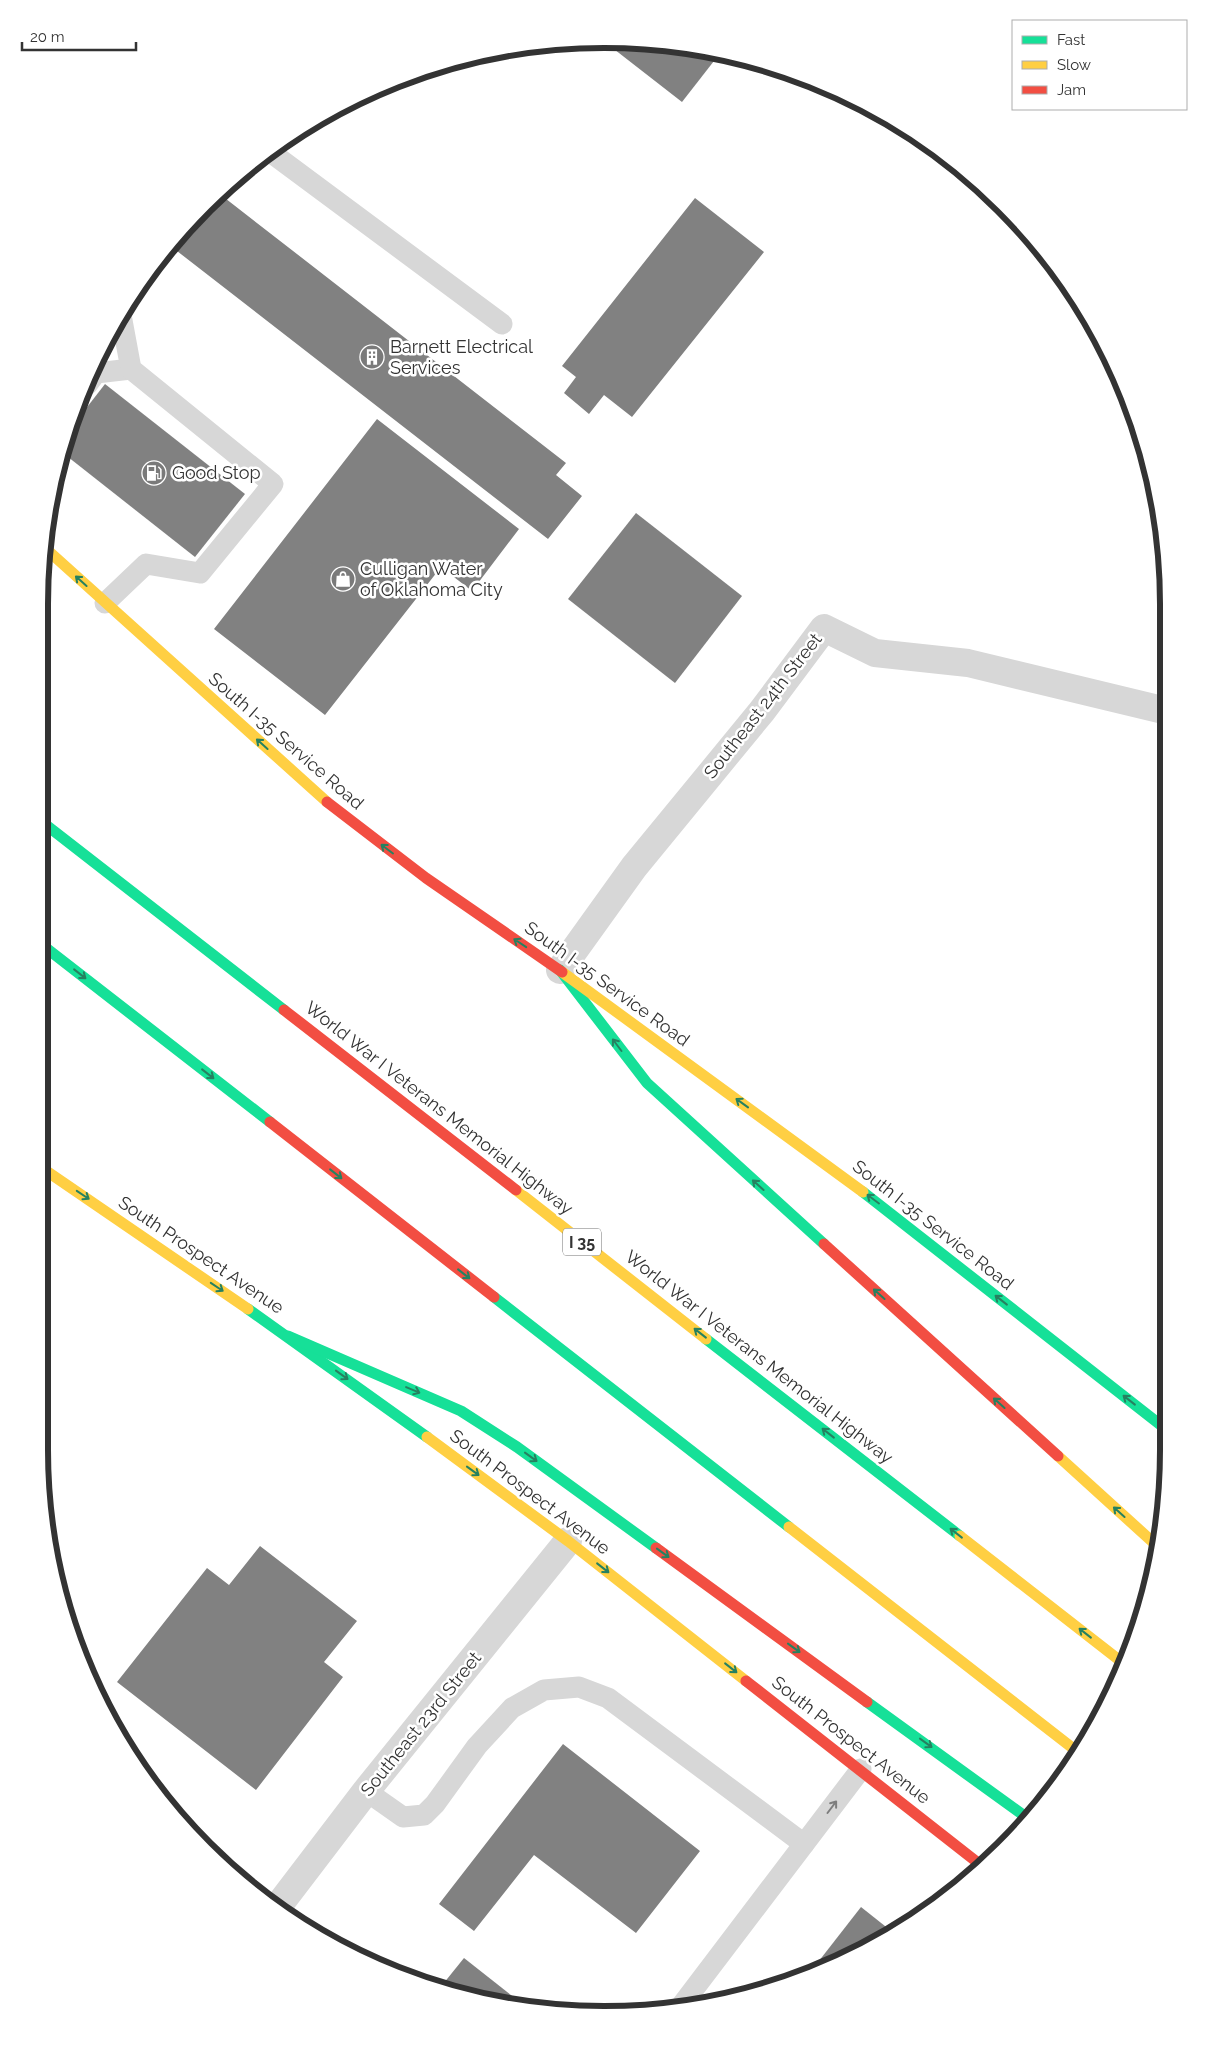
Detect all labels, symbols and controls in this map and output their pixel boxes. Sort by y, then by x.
scale bar [22,20,136,52]
legend [1012,20,1187,110]
text: 20 m [30,28,65,46]
text: Fast [1057,31,1085,49]
text: Slow [1057,56,1091,74]
text: Jam [1057,81,1086,99]
place label: Barnett Electrical Services [390,336,533,378]
building icon: Barnett Electrical Services [359,344,385,370]
fuel station icon: Good Stop [141,460,167,486]
place label: Good Stop [172,462,261,483]
place label: Culligan Water of Oklahoma City [360,558,503,600]
shop icon: Culligan Water of Oklahoma City [330,566,356,592]
one-way arrow [75,575,88,587]
street label: Southeast 24th Street [699,629,826,783]
street label: South I-35 Service Road [205,668,368,814]
one-way arrow [256,739,269,750]
one-way arrow [380,844,394,854]
street label: South I-35 Service Road [521,917,694,1050]
one-way arrow [513,938,527,948]
one-way arrow [73,969,87,979]
street label: World War I Veterans Memorial Highway [301,997,578,1219]
one-way arrow [612,1038,623,1051]
one-way arrow [201,1069,215,1079]
one-way arrow [735,1098,749,1108]
street label: South I-35 Service Road [849,1155,1018,1294]
one-way arrow [329,1169,343,1179]
one-way arrow [752,1179,765,1191]
one-way arrow [75,1190,89,1200]
street label: South Prospect Avenue [115,1191,288,1318]
one-way arrow [867,1194,880,1205]
road number: I 35 [563,1228,601,1256]
street label: World War I Veterans Memorial Highway [621,1246,898,1468]
one-way arrow [457,1268,470,1279]
one-way arrow [209,1282,223,1292]
one-way arrow [872,1288,885,1300]
one-way arrow [995,1294,1008,1305]
one-way arrow [694,1328,707,1339]
one-way arrow [335,1370,348,1381]
one-way arrow [405,1386,420,1396]
one-way arrow [1122,1395,1136,1405]
one-way arrow [993,1397,1006,1409]
street label: South Prospect Avenue [446,1425,615,1559]
one-way arrow [822,1428,835,1439]
one-way arrow [524,1452,538,1462]
one-way arrow [466,1466,480,1476]
one-way arrow [1113,1506,1126,1518]
one-way arrow [950,1528,963,1539]
one-way arrow [655,1547,669,1558]
one-way arrow [596,1563,609,1574]
one-way arrow [1079,1627,1092,1638]
one-way arrow [787,1643,801,1653]
street label: Southeast 23rd Street [356,1647,485,1800]
one-way arrow [724,1663,737,1674]
street label: South Prospect Avenue [768,1671,935,1808]
one-way arrow [918,1738,932,1749]
one-way arrow [827,1801,838,1814]

